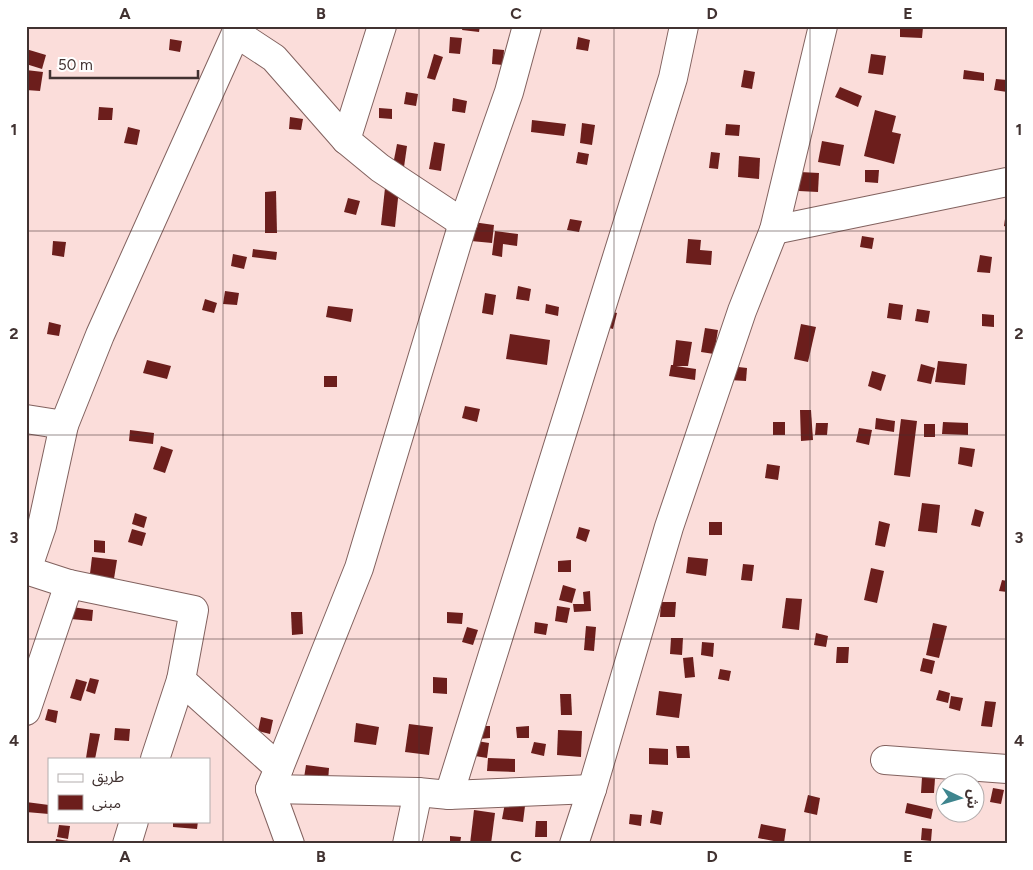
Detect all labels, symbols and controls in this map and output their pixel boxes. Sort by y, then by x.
text: A [119,4,131,23]
text: B [316,4,326,23]
text: C [510,4,522,23]
text: D [706,4,718,23]
text: E [903,4,913,23]
scale bar [50,48,198,80]
text: 50 m [58,56,93,74]
text: 1 [11,120,17,139]
text: 1 [1016,120,1022,139]
text: 2 [9,324,19,343]
text: 2 [1014,324,1024,343]
text: 3 [10,528,19,547]
text: 3 [1015,528,1024,547]
text: 4 [9,731,19,750]
text: 4 [1014,731,1024,750]
legend [48,758,210,822]
text: طريق [92,768,124,787]
north arrow [936,772,986,822]
text: ش [963,789,982,809]
text: مبنى [92,794,121,812]
text: A [119,847,131,866]
text: B [316,847,326,866]
text: C [510,847,522,866]
text: D [706,847,718,866]
text: E [903,847,913,866]

